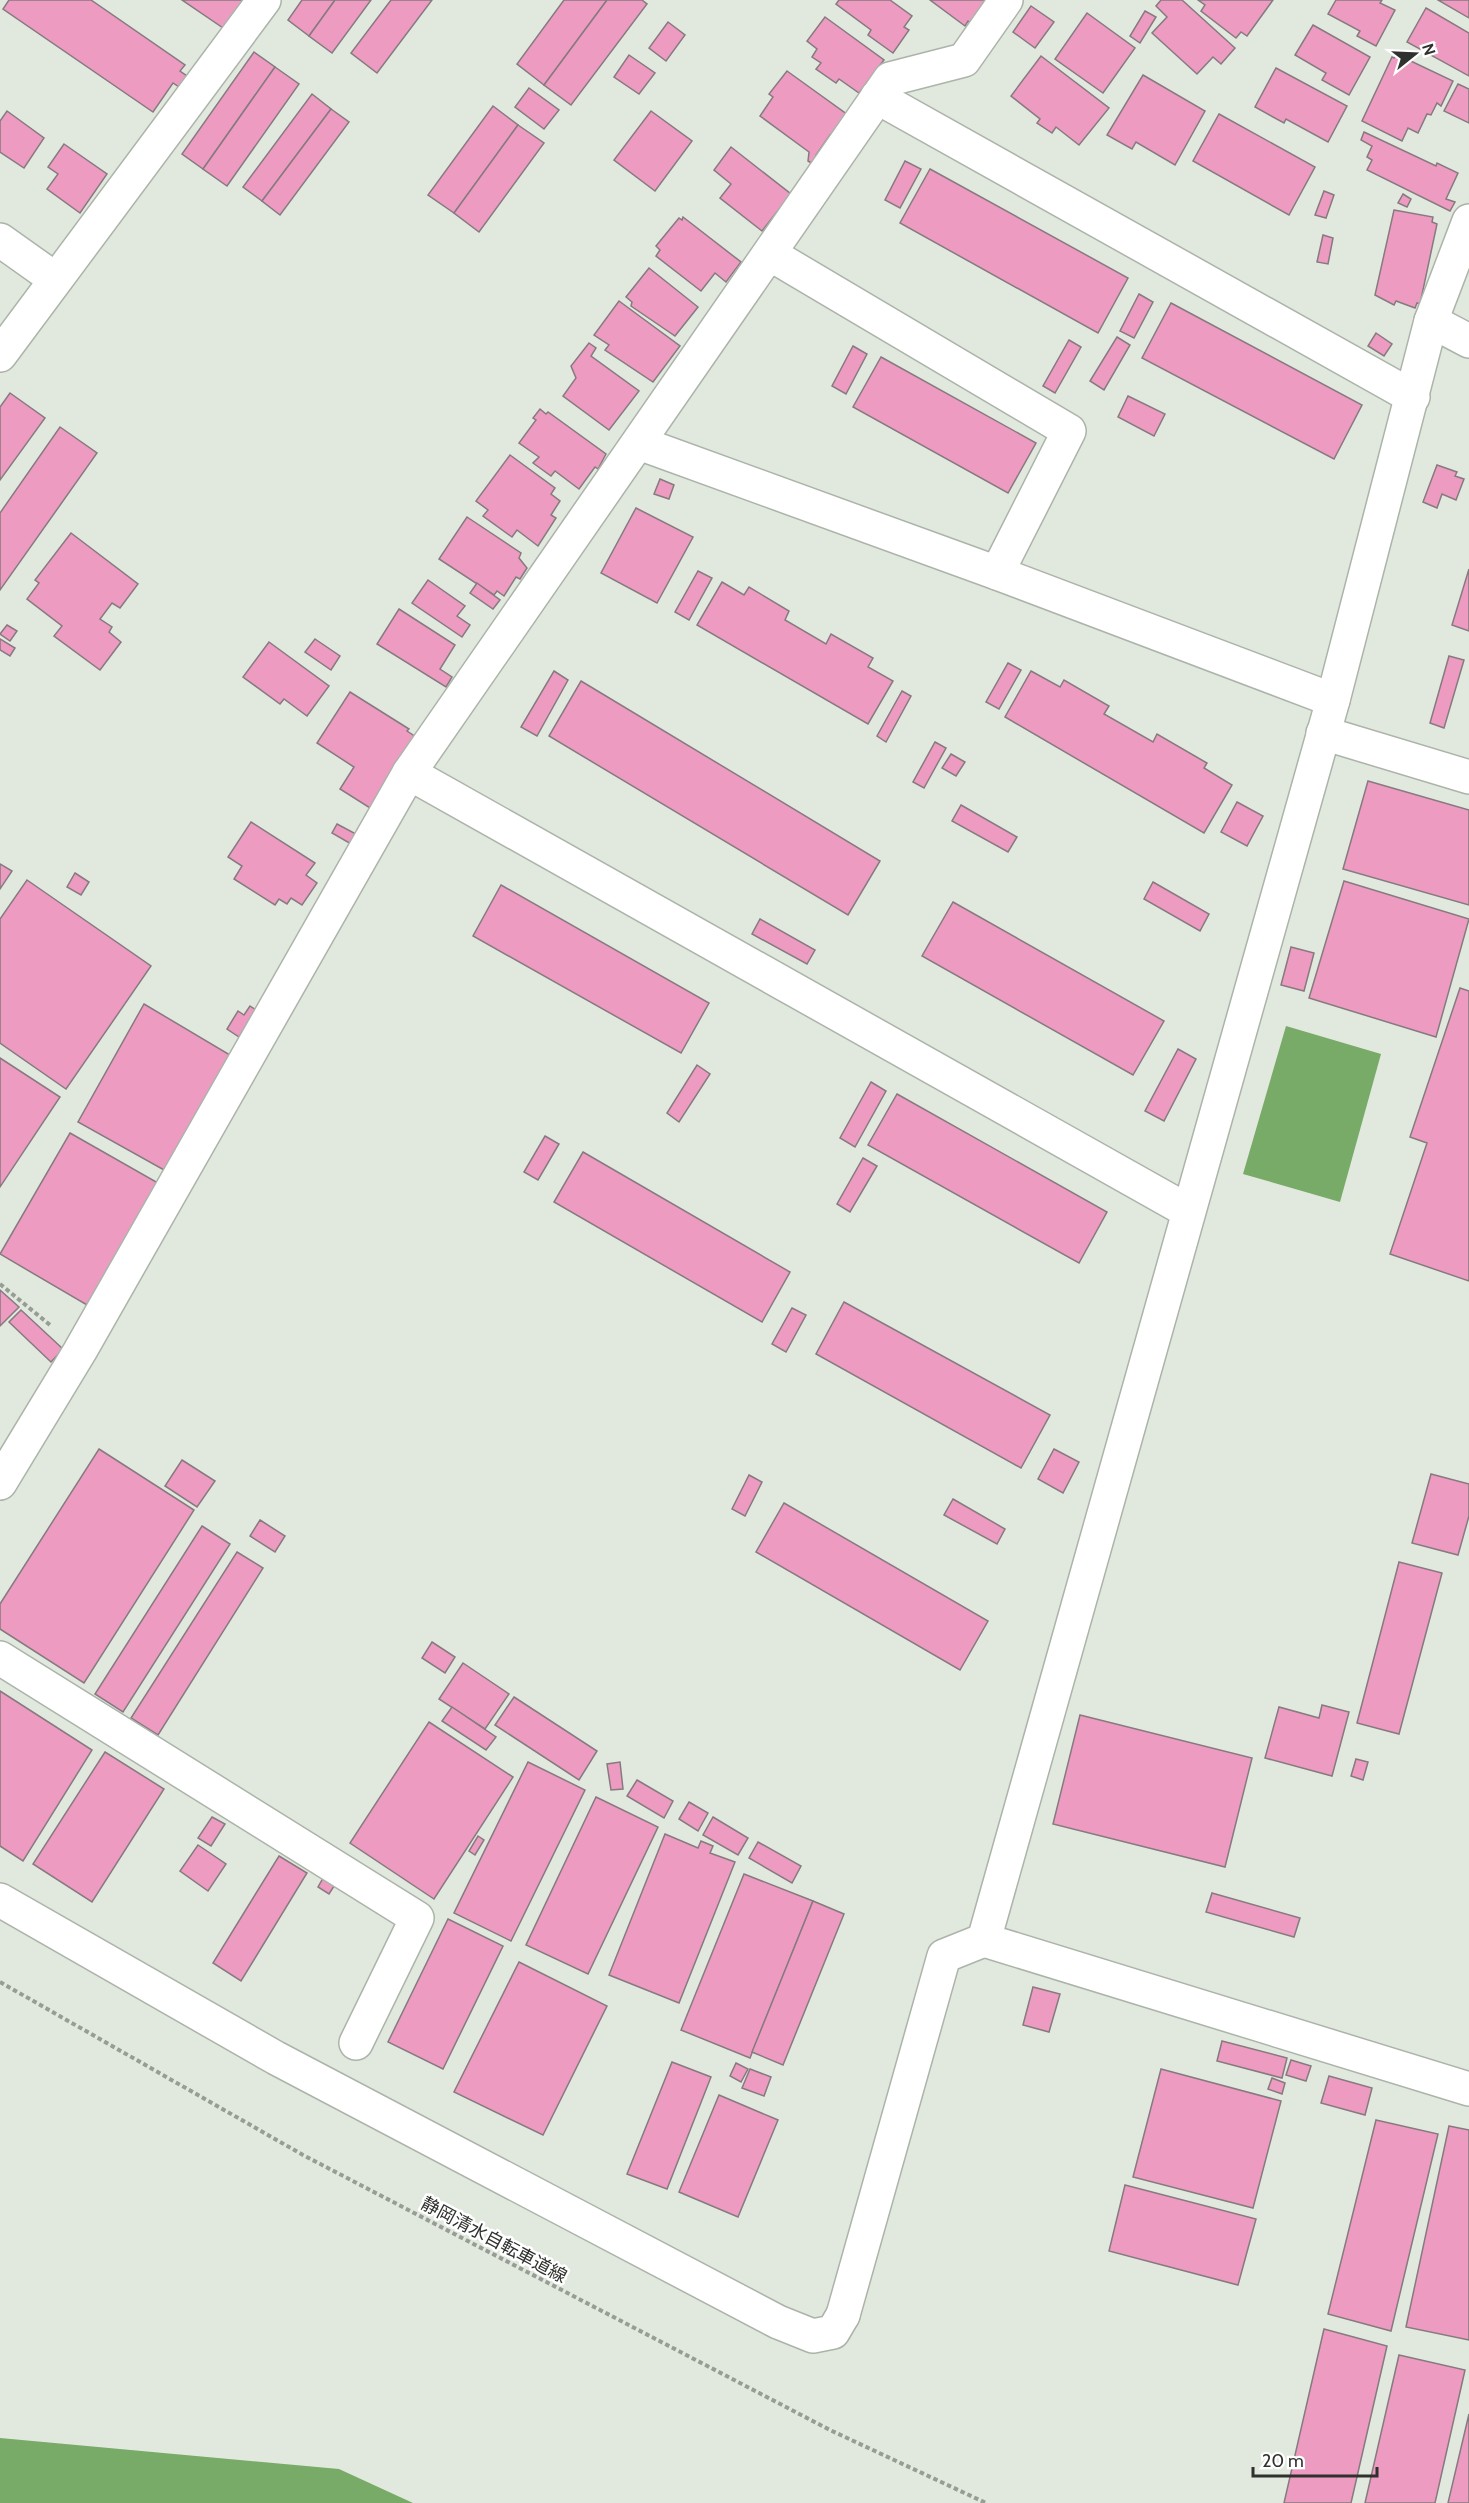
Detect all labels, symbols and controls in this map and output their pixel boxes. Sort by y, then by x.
north arrow [1385,24,1445,84]
text: N [1418,41,1440,58]
street label: 静岡清水自転車道線 [417,2192,571,2288]
scale bar [1253,2440,1378,2478]
text: 20 m [1262,2450,1304,2472]

